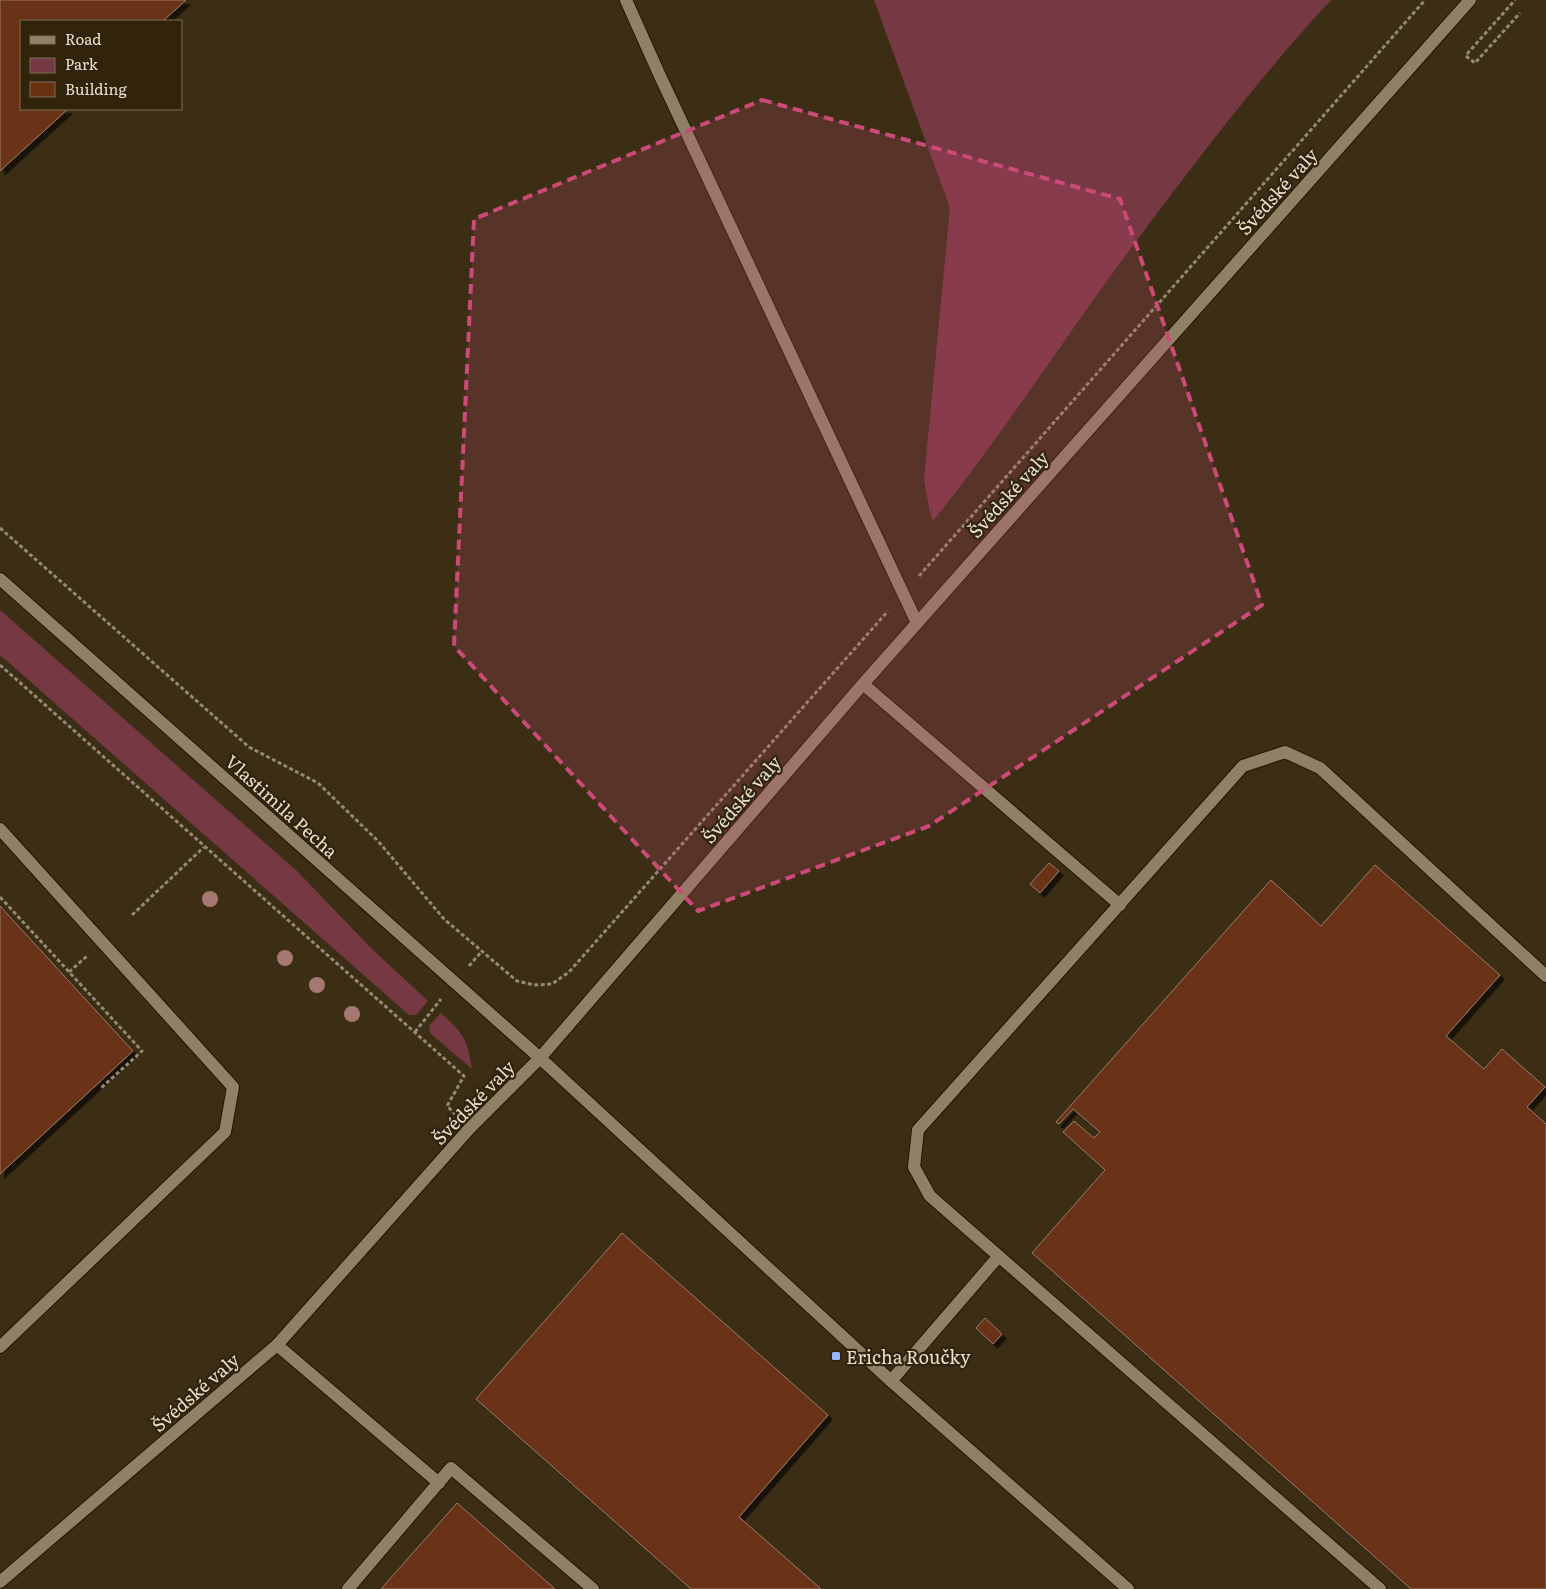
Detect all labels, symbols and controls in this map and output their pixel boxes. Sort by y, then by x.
legend [20,20,182,110]
text: Road [65,27,101,50]
text: Park [65,52,99,75]
text: Building [65,77,127,100]
street label: Švédské valy [1231,141,1324,240]
street label: Švédské valy [962,444,1055,543]
street label: Vlastimila Pecha [220,748,345,864]
street label: Švédské valy [695,749,787,849]
street label: Švédské valy [426,1053,521,1150]
place label: Ericha Roučky [846,1343,971,1370]
street label: Švédské valy [145,1346,245,1438]
marker: Ericha Roučky [830,1350,842,1362]

